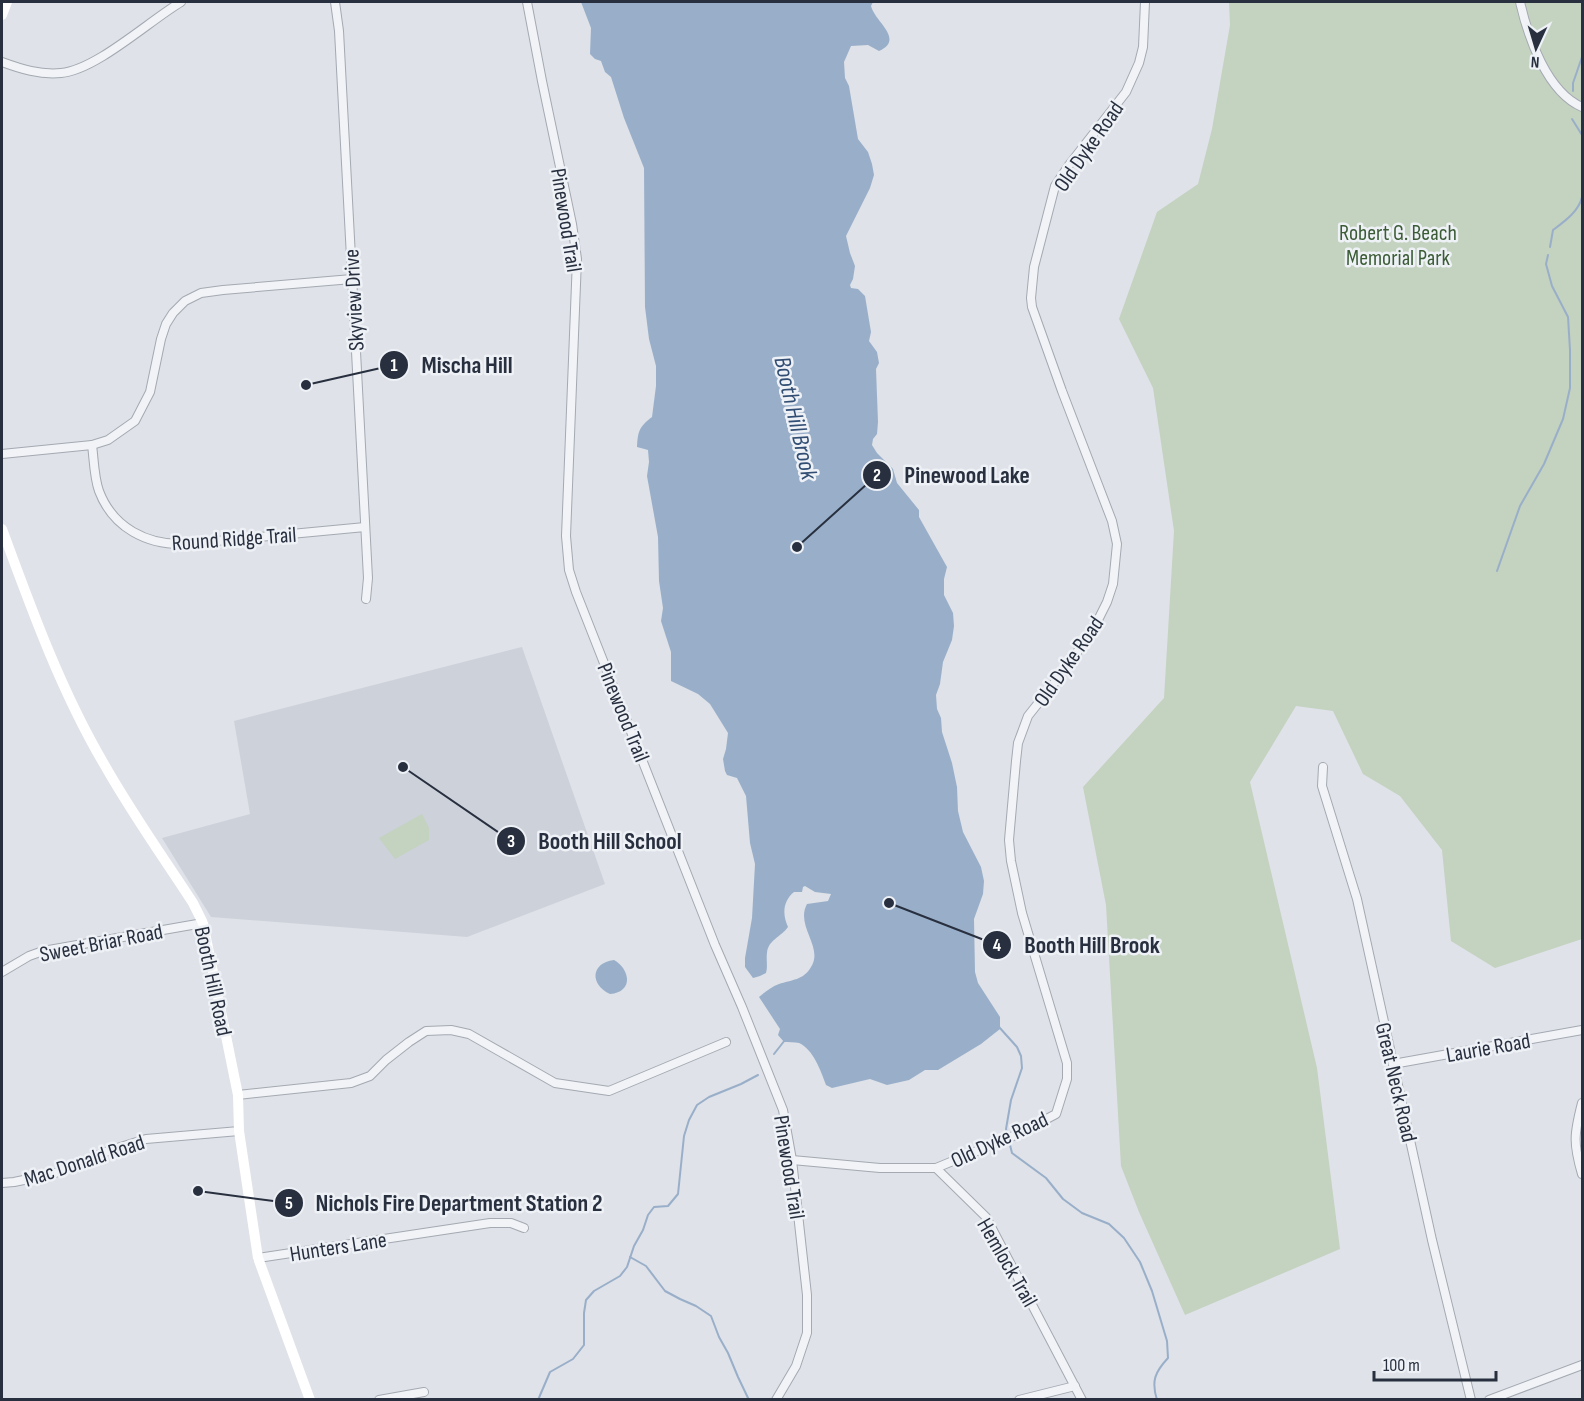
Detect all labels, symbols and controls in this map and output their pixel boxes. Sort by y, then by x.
north arrow [1506,18,1566,78]
text: N [1530,52,1540,71]
street label: Old Dyke Road [1048,97,1130,197]
street label: Pinewood Trail [544,166,587,274]
park label: Robert G. Beach Memorial Park [1339,220,1457,272]
street label: Skyview Drive [338,248,371,352]
callout: Mischa Hill [379,344,524,386]
text: Mischa Hill [421,351,513,380]
water label: Booth Hill Brook [767,354,824,483]
text: 1 [390,355,398,376]
callout: Pinewood Lake [862,454,1041,496]
text: Pinewood Lake [904,461,1030,490]
text: 2 [873,465,881,486]
street label: Round Ridge Trail [171,522,297,557]
street label: Old Dyke Road [1028,612,1110,712]
street label: Pinewood Trail [590,659,655,766]
callout: Booth Hill School [496,820,693,862]
text: Booth Hill School [538,827,682,856]
text: 3 [507,831,515,852]
street label: Sweet Briar Road [38,918,165,969]
street label: Booth Hill Road [188,924,237,1039]
callout: Booth Hill Brook [982,924,1171,966]
text: Booth Hill Brook [1024,931,1160,960]
text: 4 [993,935,1002,956]
street label: Great Neck Road [1369,1020,1422,1145]
street label: Laurie Road [1444,1028,1533,1069]
street label: Old Dyke Road [947,1106,1052,1175]
street label: Pinewood Trail [767,1113,810,1221]
street label: Mac Donald Road [21,1129,148,1194]
callout: Nichols Fire Department Station 2 [274,1182,615,1224]
text: Nichols Fire Department Station 2 [316,1189,602,1218]
text: 5 [285,1193,293,1214]
street label: Hemlock Trail [971,1214,1043,1312]
street label: Hunters Lane [288,1227,389,1268]
scale bar [1374,1344,1496,1382]
text: 100 m [1383,1355,1420,1376]

